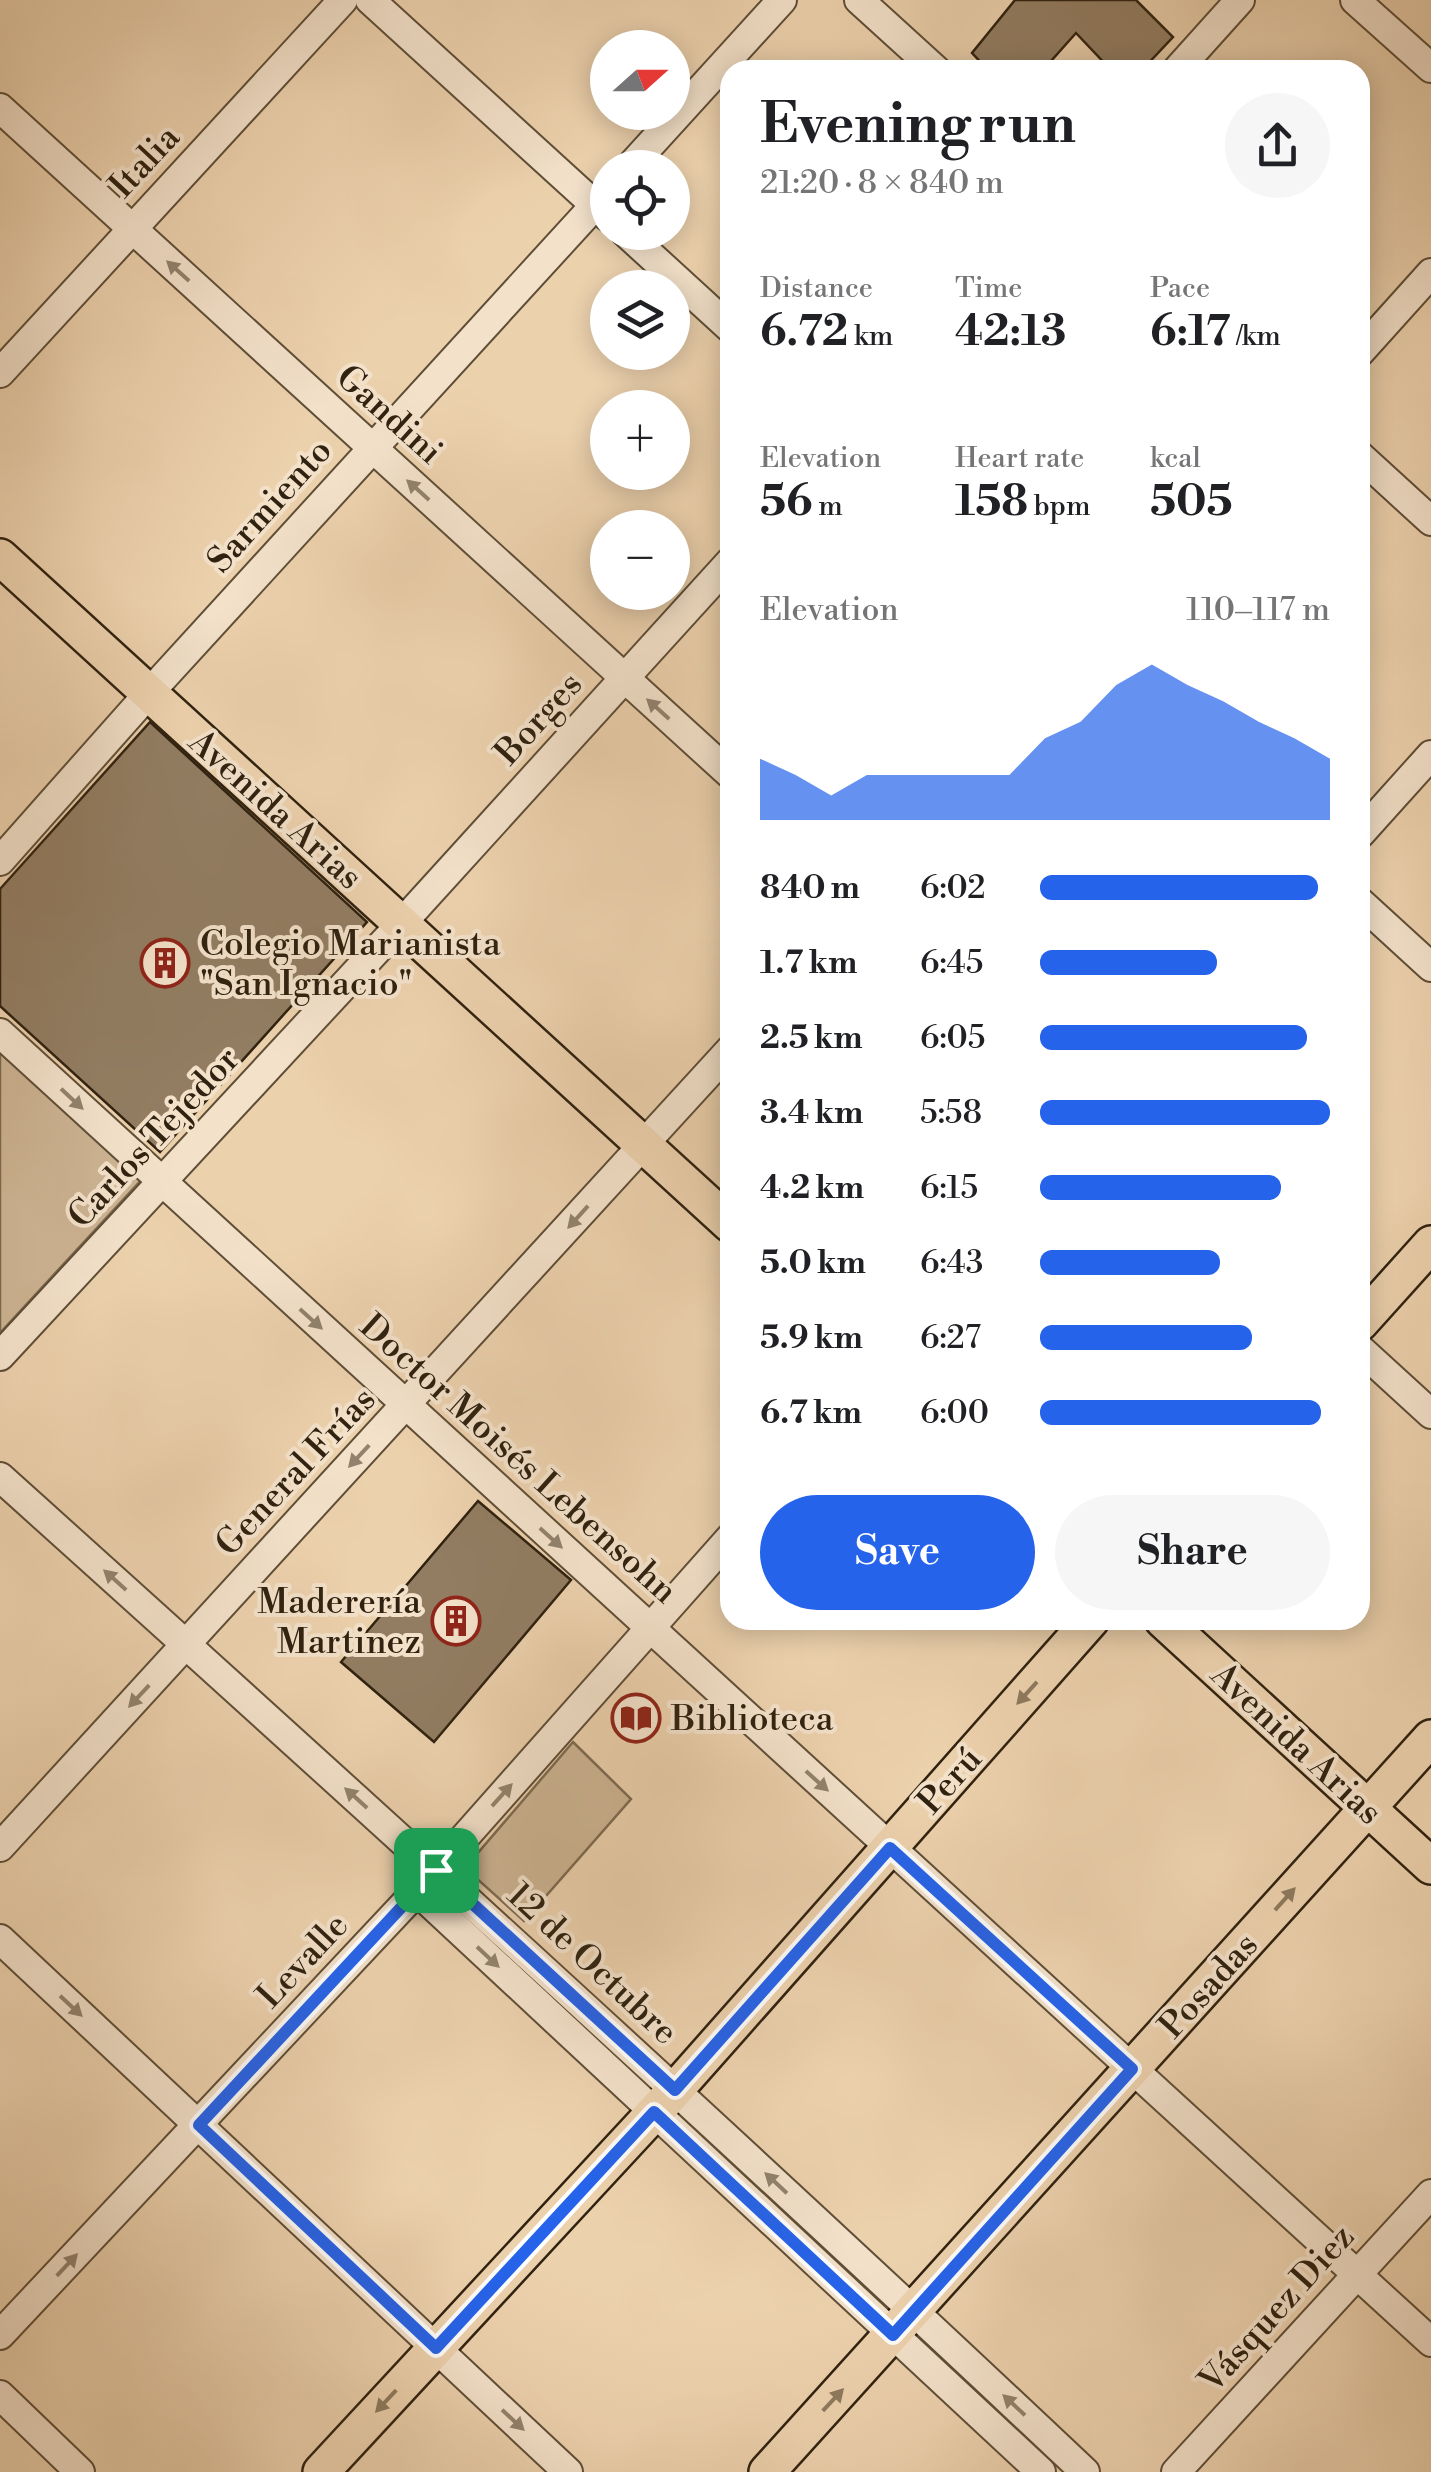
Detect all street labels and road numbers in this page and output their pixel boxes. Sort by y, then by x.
street label: Italia [101,117,190,207]
street label: Gandini [327,356,451,474]
street label: Sarmiento [199,430,342,582]
street label: Borges [486,664,592,775]
street label: Avenida Arias [179,720,371,899]
street label: Carlos Tejedor [59,1039,249,1237]
street label: Doctor Moisés Lebensohn [350,1305,686,1613]
street label: General Frías [207,1379,385,1565]
street label: Avenida Arias [1201,1653,1391,1834]
street label: Perú [909,1739,991,1823]
street label: 12 de Octubre [498,1874,686,2054]
street label: Levalle [248,1905,358,2017]
street label: Posadas [1151,1924,1268,2048]
street label: Vásquez Diez [1190,2216,1364,2403]

